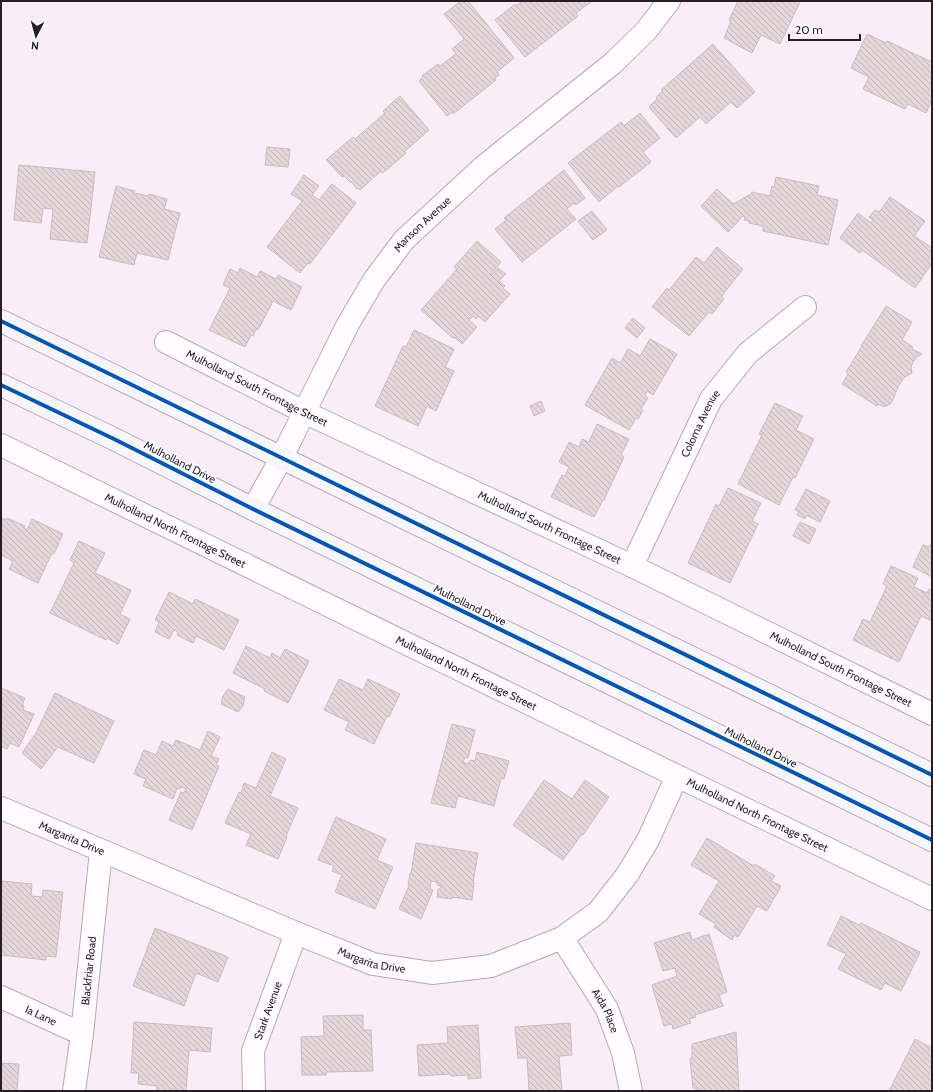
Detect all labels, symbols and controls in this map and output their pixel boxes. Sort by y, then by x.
north arrow [16,16,56,56]
scale bar [789,16,860,42]
text: 20 m [795,22,823,37]
text: N [30,39,40,53]
street label: Manson Avenue [390,193,454,255]
street label: Mulholland South Frontage Street [184,346,330,429]
street label: Coloma Avenue [677,386,723,459]
street label: Mulholland Drive [142,438,219,486]
street label: Mulholland South Frontage Street [476,488,624,567]
street label: Mulholland North Frontage Street [102,490,248,571]
street label: Mulholland Drive [431,581,509,629]
street label: Mulholland South Frontage Street [768,628,914,710]
street label: Mulholland North Frontage Street [393,632,539,713]
street label: Mulholland Drive [722,723,800,771]
street label: Mulholland North Frontage Street [684,775,831,855]
street label: Margarita Drive [37,818,107,858]
street label: Blackfriar Road [78,936,99,1006]
street label: Margarita Drive [336,943,407,976]
street label: Stark Avenue [251,979,285,1042]
street label: Aida Place [589,986,622,1035]
street label: Ia Lane [23,1002,59,1029]

